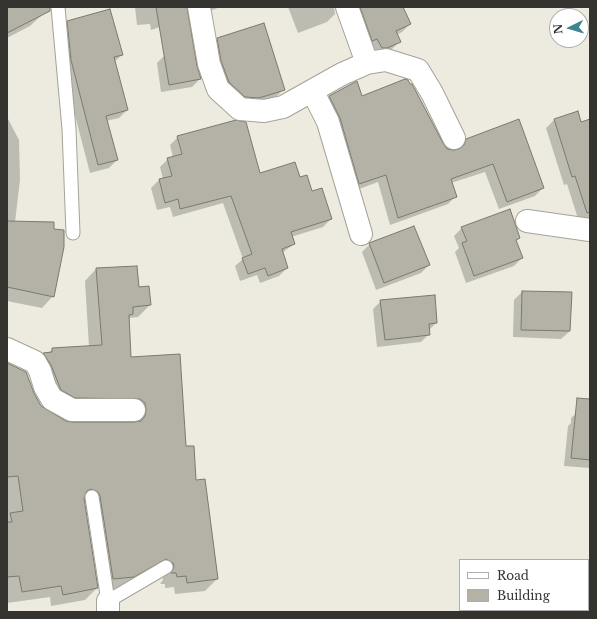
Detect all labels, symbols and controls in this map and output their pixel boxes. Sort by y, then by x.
north arrow [549,8,589,48]
text: N [551,23,565,35]
legend [459,559,589,611]
text: Road [497,568,529,583]
text: Building [497,588,550,603]

